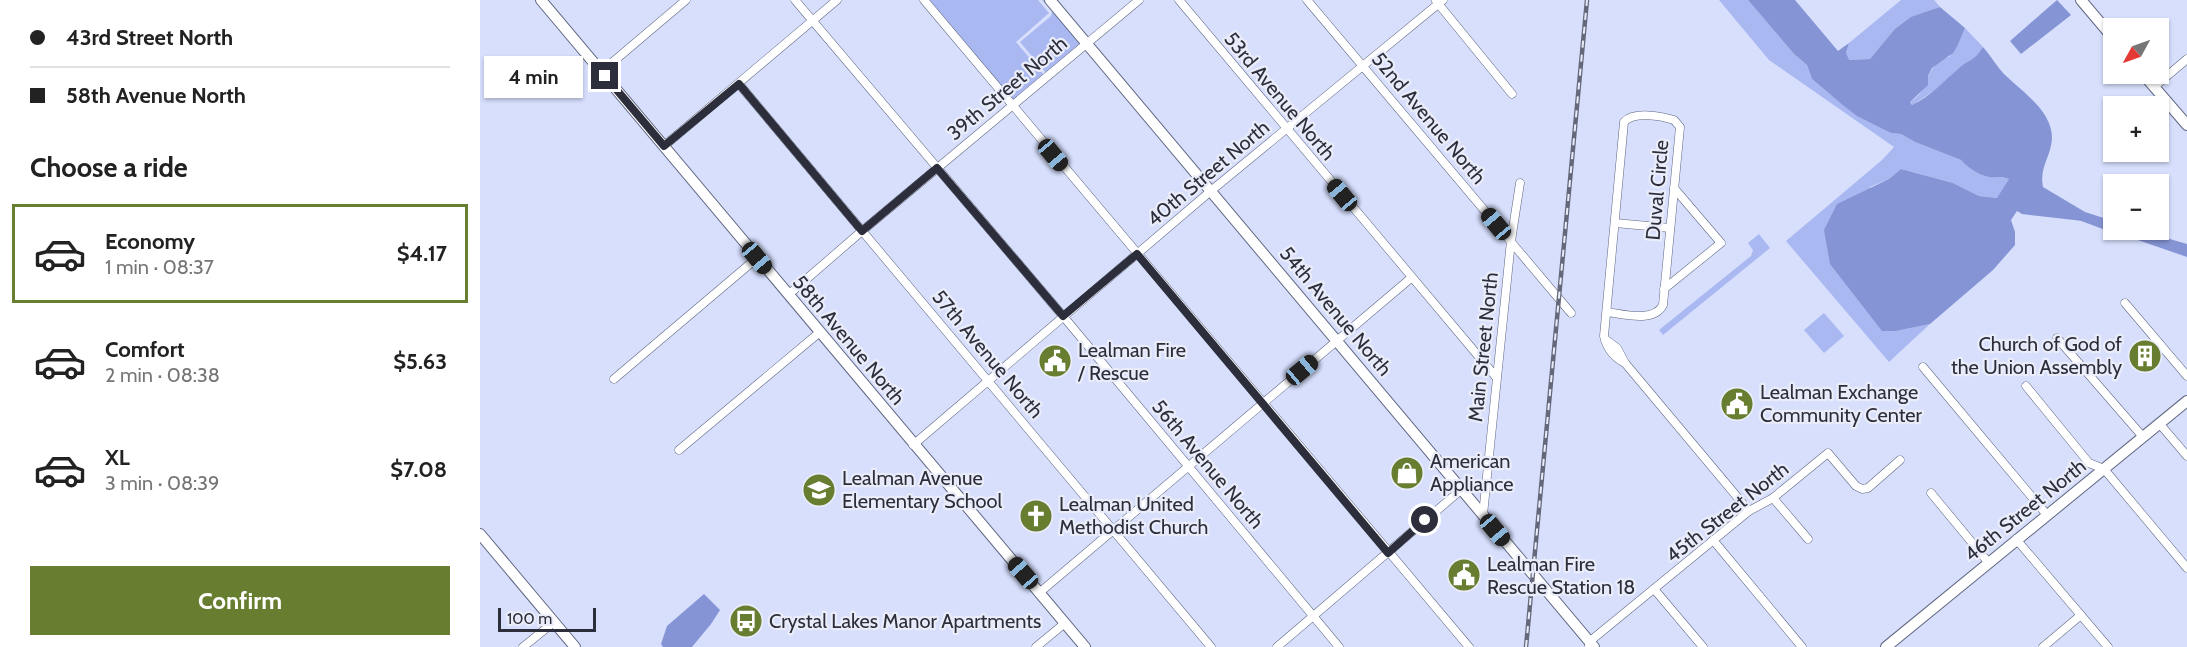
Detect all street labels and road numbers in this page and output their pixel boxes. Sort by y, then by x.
street label: 53rd Avenue North [1219,27,1341,165]
street label: 39th Street North [942,31,1072,145]
street label: 52nd Avenue North [1367,47,1491,189]
street label: 40th Street North [1142,115,1274,231]
street label: Duval Circle [1641,139,1673,241]
street label: 54th Avenue North [1275,242,1397,380]
street label: 58th Avenue North [788,270,910,410]
street label: Main Street North [1463,271,1503,423]
street label: 57th Avenue North [928,285,1048,423]
street label: 56th Avenue North [1147,395,1269,533]
street label: 46th Street North [1959,454,2091,566]
street label: 45th Street North [1661,457,1793,567]

